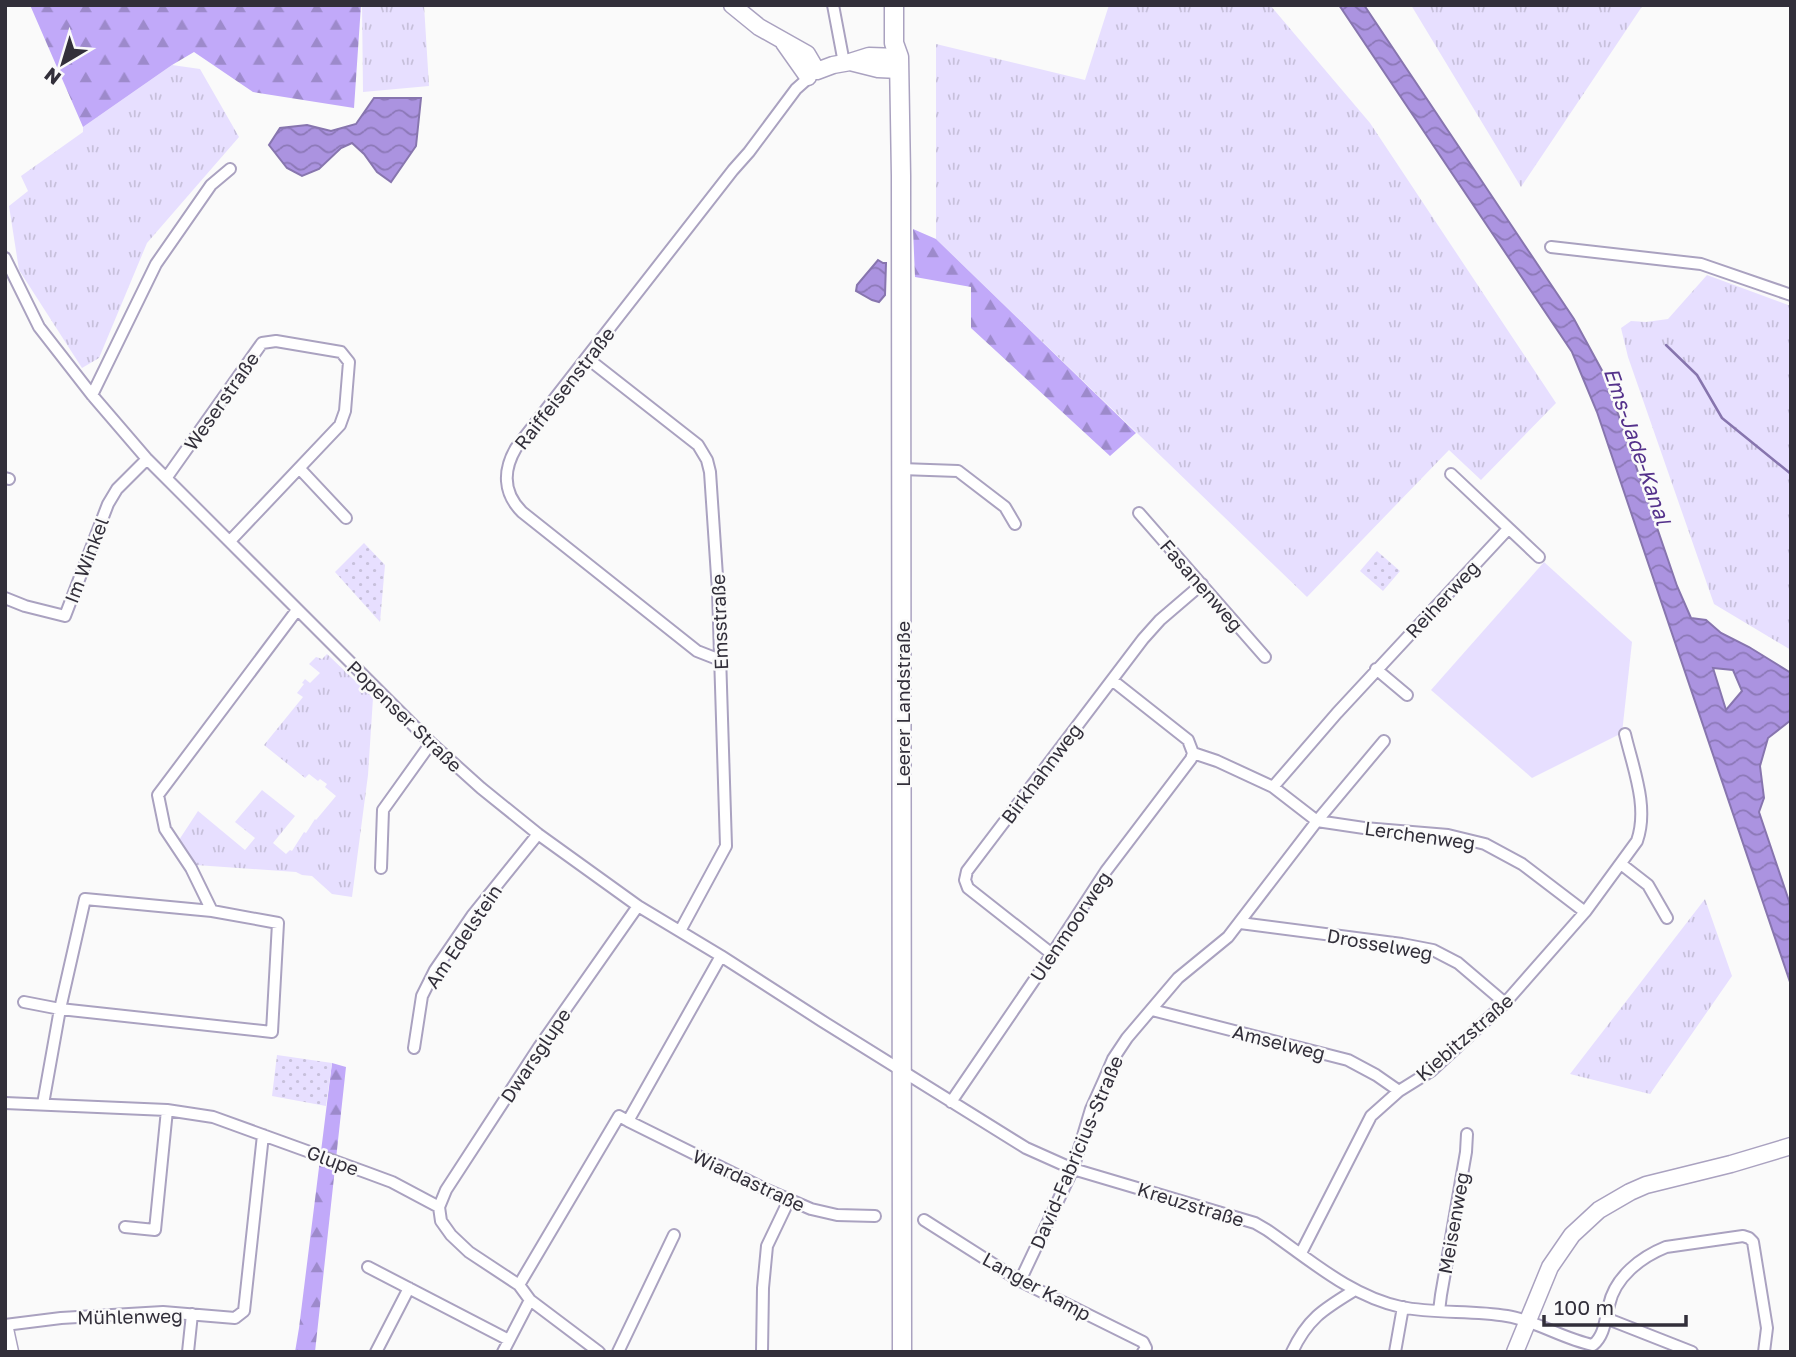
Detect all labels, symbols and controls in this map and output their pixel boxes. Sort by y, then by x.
north arrow [28,28,98,98]
text: N [39,63,65,90]
street label: Raiffeisenstraße [509,322,619,454]
street label: Weserstraße [179,347,263,455]
water label: Ems-Jade-Kanal [1599,364,1678,529]
street label: Im Winkel [59,514,113,606]
street label: Fasanenweg [1156,534,1248,636]
street label: Reiherweg [1400,556,1484,642]
street label: Emsstraße [706,574,732,670]
street label: Leerer Landstraße [891,621,914,787]
street label: Popenser Straße [343,655,467,777]
street label: Birkhahnweg [996,718,1086,828]
street label: Lerchenweg [1363,816,1477,854]
street label: Ulenmoorweg [1025,867,1115,985]
street label: Am Edelstein [420,880,506,992]
street label: Drosselweg [1325,923,1435,965]
street label: Kiebitzstraße [1411,989,1517,1085]
street label: Dwarsglupe [495,1004,575,1106]
street label: Amselweg [1230,1019,1328,1065]
street label: David-Fabricius-Straße [1025,1052,1127,1252]
street label: Glupe [304,1140,362,1180]
street label: Wiardastraße [689,1144,809,1216]
street label: Meisenweg [1433,1170,1473,1276]
street label: Kreuzstraße [1135,1177,1247,1231]
street label: Langer Kamp [979,1247,1095,1325]
scale bar [1544,1284,1686,1328]
text: 100 m [1554,1294,1614,1320]
street label: Mühlenweg [77,1304,183,1328]

